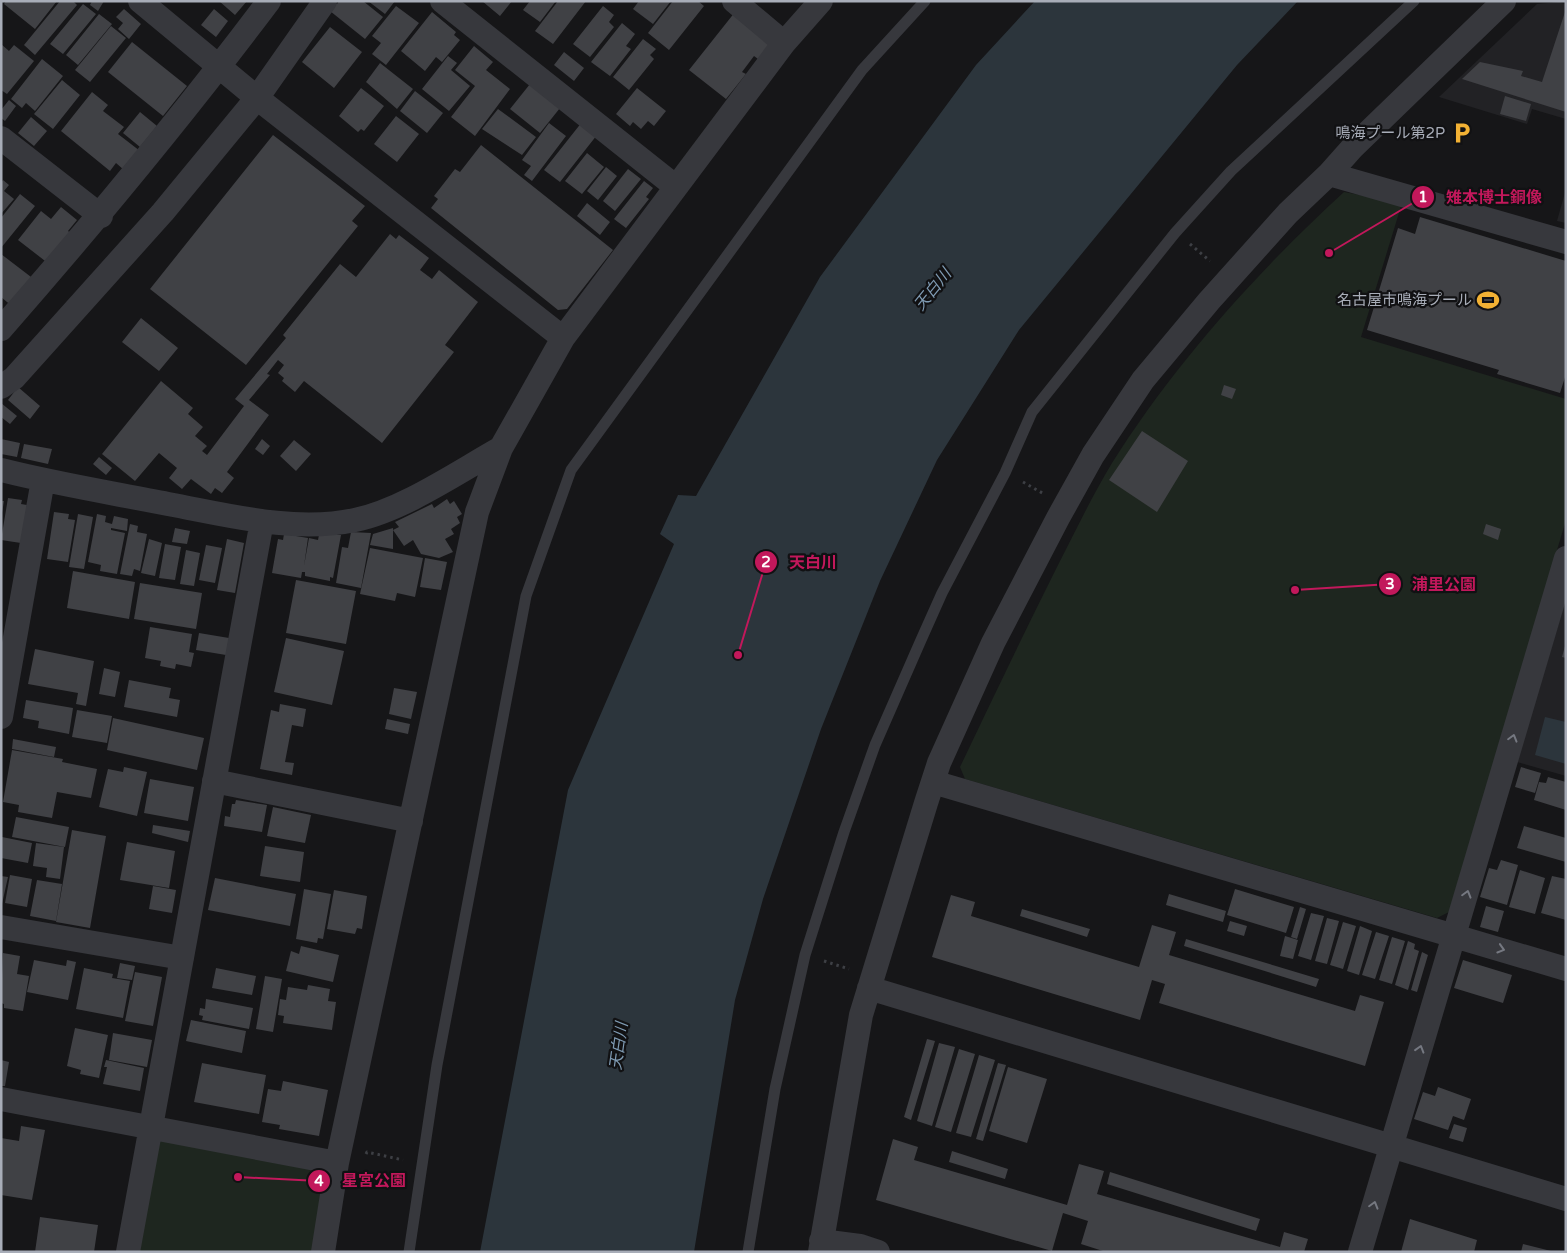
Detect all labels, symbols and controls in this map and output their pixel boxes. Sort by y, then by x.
parking icon: 鳴海プール第2P [1449,120,1475,146]
place label: 鳴海プール第2P [1335,124,1445,142]
callout: 雉本博士銅像 [1411,181,1552,212]
text: 1 [1418,188,1428,206]
text: 雉本博士銅像 [1446,188,1542,208]
water label: 天白川 [910,263,957,315]
sports icon: 名古屋市鳴海プール [1475,287,1501,313]
place label: 名古屋市鳴海プール [1337,291,1472,309]
callout: 天白川 [754,547,847,578]
text: 2 [761,553,771,571]
text: 天白川 [789,553,837,573]
callout: 浦里公園 [1377,569,1486,600]
text: 3 [1385,575,1395,593]
text: 浦里公園 [1412,575,1476,595]
one-way arrow [1507,734,1517,742]
one-way arrow [1461,890,1471,898]
one-way arrow [1496,944,1505,954]
water label: 天白川 [606,1019,633,1071]
one-way arrow [1415,1046,1425,1054]
callout: 星宮公園 [307,1165,416,1196]
text: 星宮公園 [342,1171,406,1191]
text: 4 [314,1172,324,1190]
one-way arrow [1368,1201,1378,1210]

